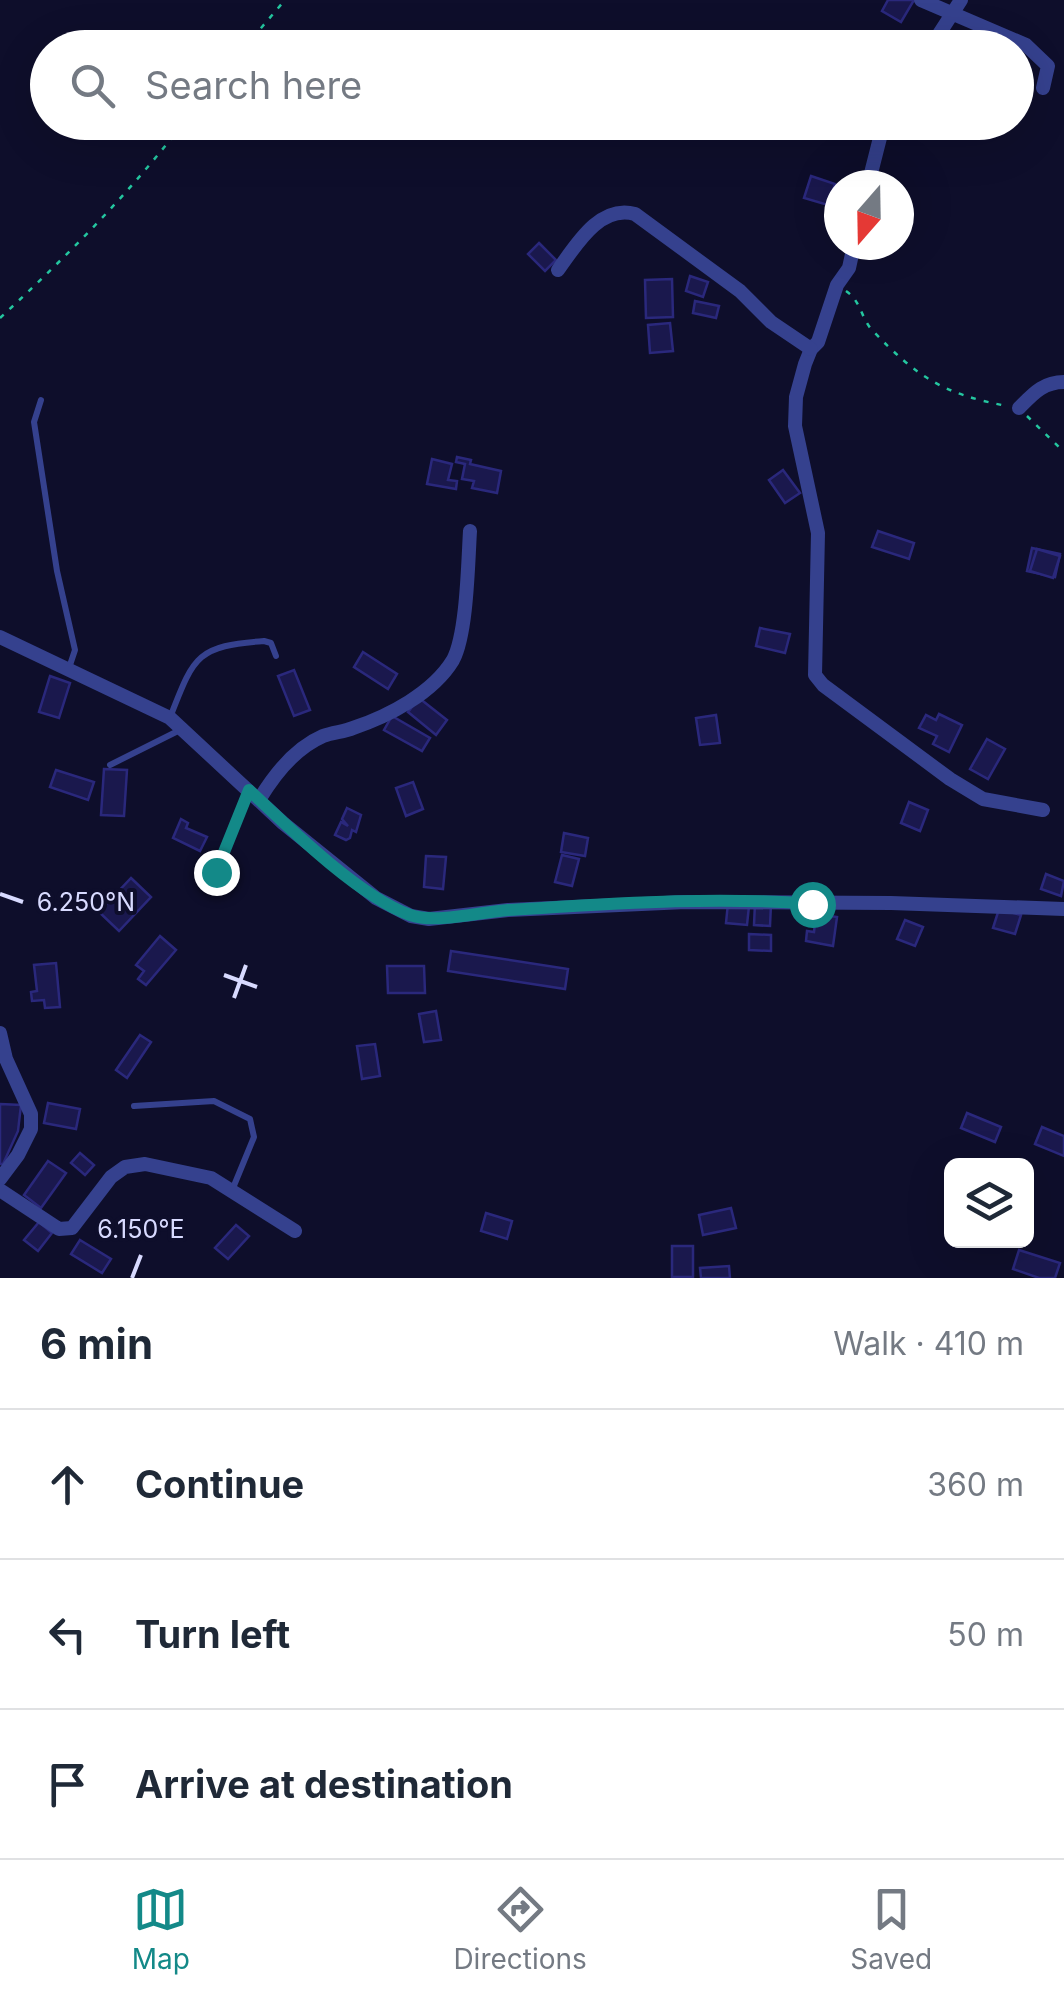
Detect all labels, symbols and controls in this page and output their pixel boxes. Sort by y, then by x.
search box [30,30,1034,140]
icon: search [65,58,120,113]
text: Search here [145,62,362,108]
north arrow [824,170,914,260]
route end [194,850,240,896]
route start [790,882,836,928]
text: 6.250°N [37,887,135,917]
map controls [944,1158,1034,1248]
button: layers [944,1158,1034,1248]
text: 6.150°E [97,1214,185,1244]
text: 6 min [40,1318,153,1369]
text: Walk · 410 m [833,1324,1024,1363]
icon: ahead [40,1457,95,1512]
text: Continue [135,1461,304,1507]
text: 360 m [927,1465,1024,1504]
icon: left [40,1607,95,1662]
text: Turn left [135,1611,290,1657]
text: 50 m [947,1615,1024,1654]
icon: arrive [40,1757,95,1812]
text: Arrive at destination [135,1761,513,1807]
tab: Map [132,1882,190,1976]
tab: Directions [453,1882,587,1976]
tab: Saved [850,1882,932,1976]

